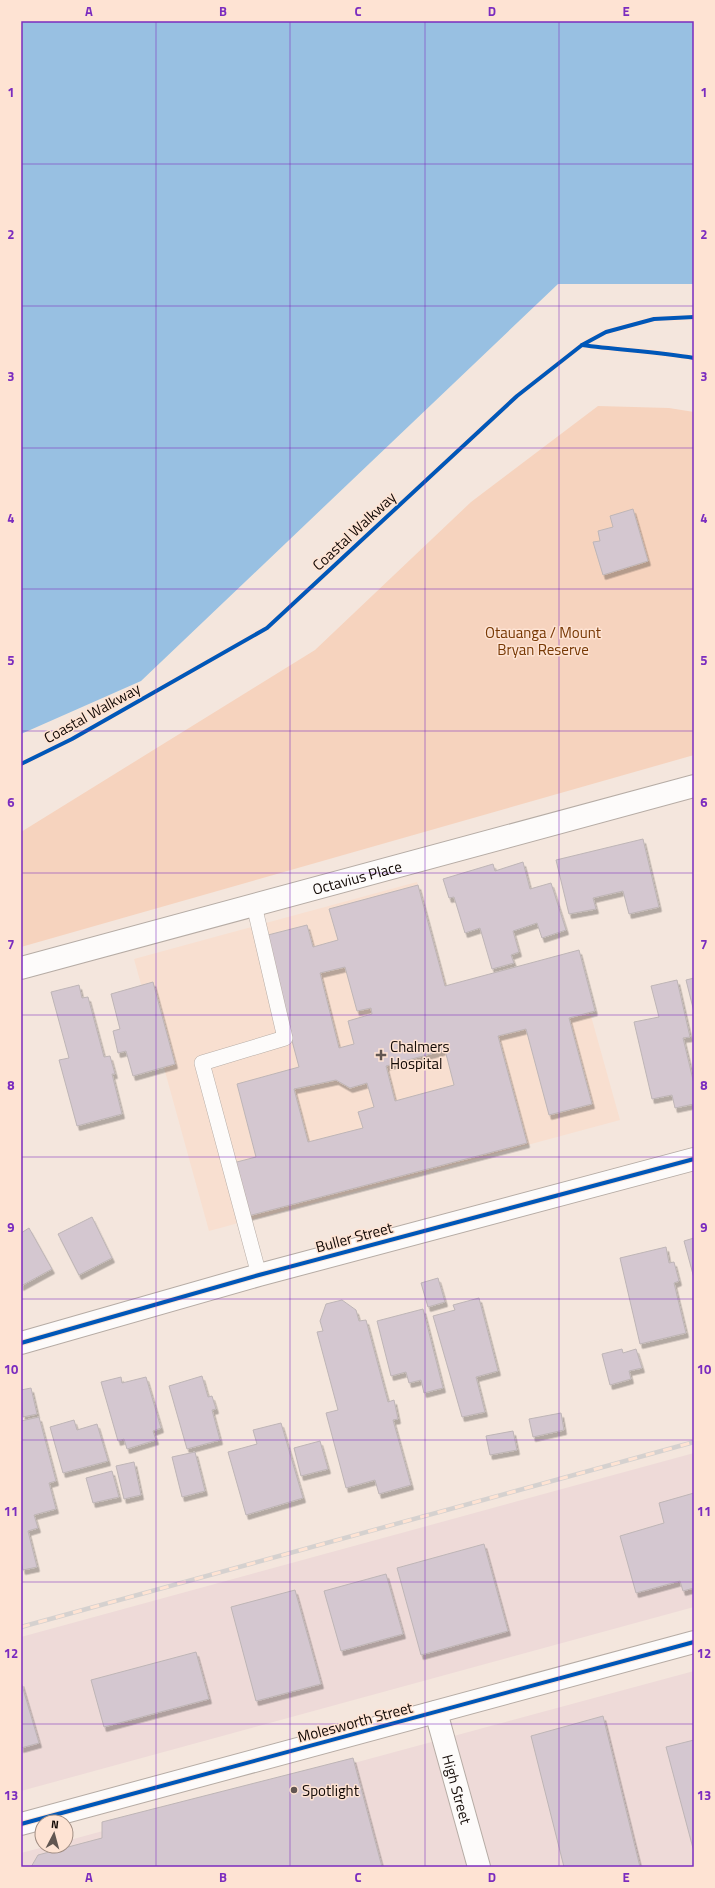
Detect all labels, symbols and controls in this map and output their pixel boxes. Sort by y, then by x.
text: A [85,1,93,21]
text: B [219,1,227,21]
text: C [354,1,362,21]
text: D [488,1,496,21]
text: E [622,1,630,21]
text: 1 [7,82,15,102]
text: 1 [700,82,708,102]
text: 2 [7,224,15,244]
text: 2 [700,224,708,244]
text: 3 [7,366,15,386]
text: 3 [700,366,708,386]
street label: Coastal Walkway [307,486,401,576]
text: 4 [7,508,15,528]
text: 4 [700,508,708,528]
park label: Otauanga / Mount Bryan Reserve [485,621,602,661]
text: 5 [7,650,15,670]
text: 5 [700,650,708,670]
street label: Coastal Walkway [40,677,144,749]
text: 6 [7,792,15,812]
text: 6 [700,792,708,812]
street label: Octavius Place [310,854,404,900]
text: 7 [7,934,15,954]
text: 7 [700,934,708,954]
place label: Chalmers Hospital [390,1035,450,1075]
marker: Chalmers Hospital [375,1049,387,1061]
text: 8 [7,1075,15,1095]
text: 8 [700,1075,708,1095]
street label: Buller Street [313,1215,396,1258]
text: 9 [7,1217,15,1237]
text: 9 [700,1217,708,1237]
text: 10 [4,1359,18,1379]
text: 10 [697,1359,711,1379]
text: 11 [4,1501,18,1521]
text: 11 [697,1501,711,1521]
text: 12 [4,1643,18,1663]
text: 12 [697,1643,711,1663]
street label: Molesworth Street [295,1695,416,1748]
street label: High Street [437,1752,478,1827]
place label: Spotlight [302,1779,360,1802]
text: 13 [4,1785,18,1805]
marker: Spotlight [289,1785,299,1795]
text: 13 [697,1785,711,1805]
north arrow [34,1814,74,1854]
text: N [50,1816,60,1832]
text: A [85,1867,93,1887]
text: B [219,1867,227,1887]
text: C [354,1867,362,1887]
text: D [488,1867,496,1887]
text: E [622,1867,630,1887]

